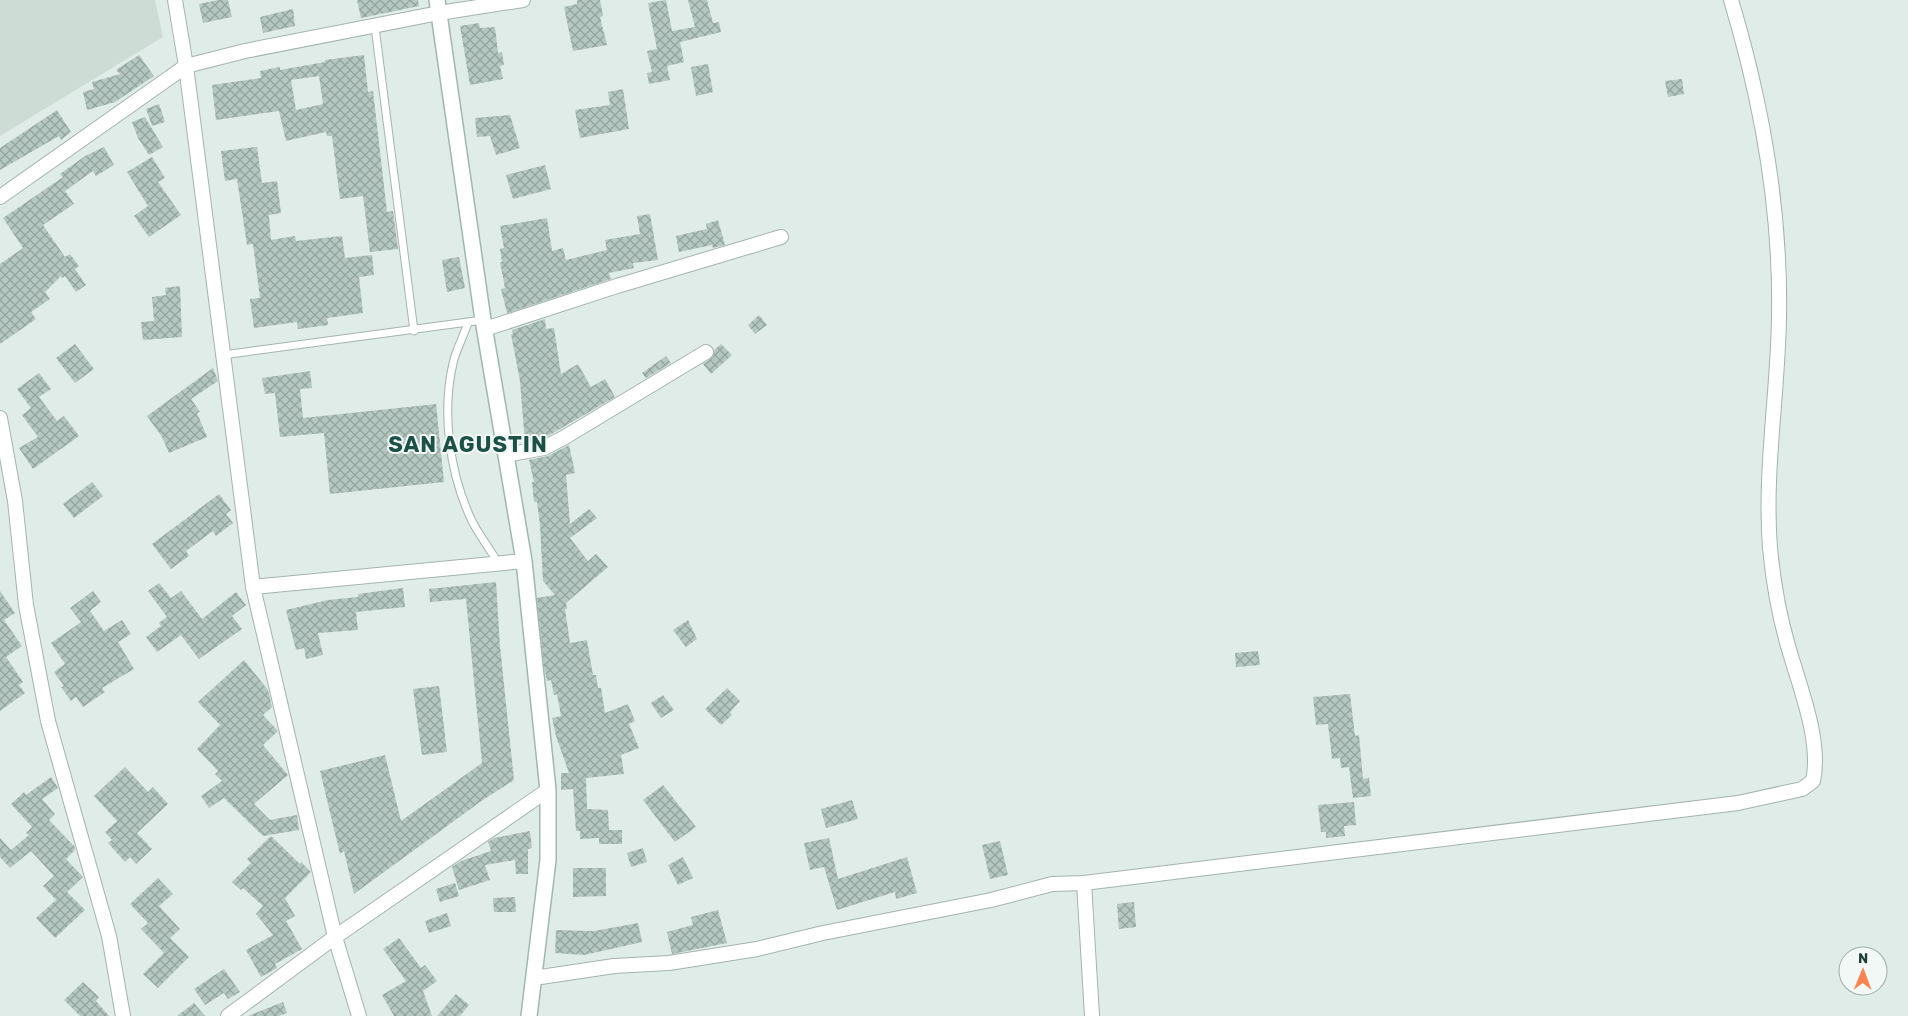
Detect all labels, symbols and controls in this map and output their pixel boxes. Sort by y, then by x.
district label: SAN AGUSTIN [388,431,548,458]
north arrow [1838,946,1888,996]
text: N [1858,950,1868,967]

